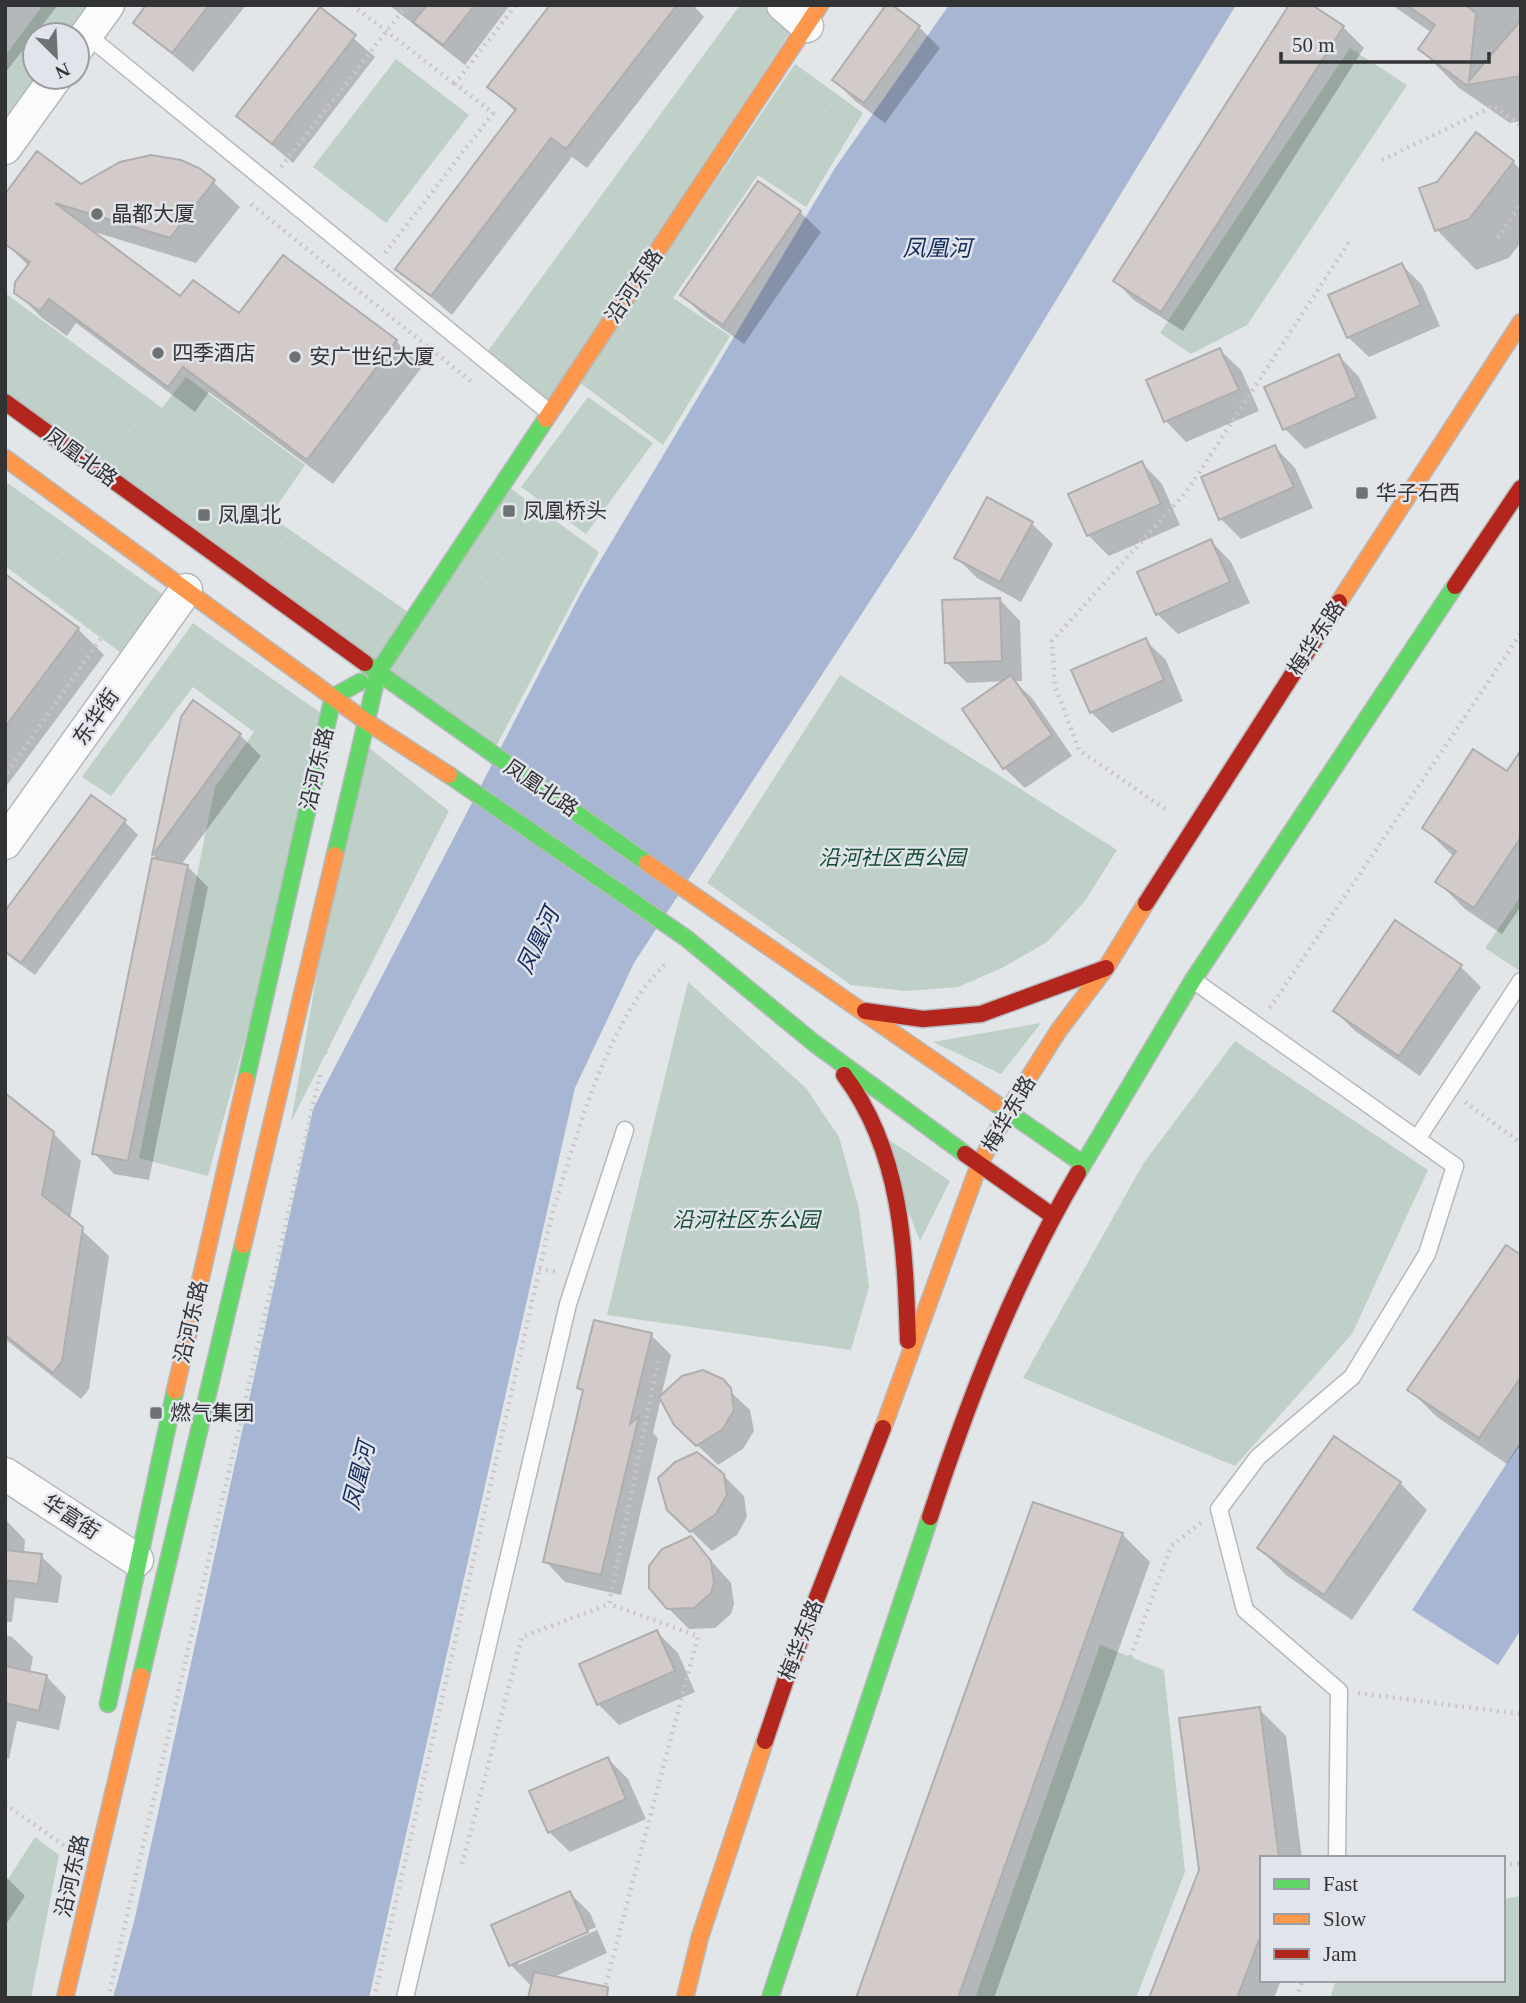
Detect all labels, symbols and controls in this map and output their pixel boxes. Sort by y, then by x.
north arrow [21,21,91,91]
scale bar [1281,21,1489,65]
text: 50 m [1292,33,1335,57]
text: N [52,59,73,84]
place label: 晶都大厦 [111,202,195,226]
marker: 晶都大厦 [89,206,105,222]
water label: 凤凰河 [903,236,976,261]
street label: 沿河东路 [601,244,667,328]
place label: 四季酒店 [172,341,256,365]
marker: 四季酒店 [150,345,166,361]
place label: 安广世纪大厦 [309,345,435,369]
marker: 安广世纪大厦 [287,349,303,365]
street label: 凤凰北路 [40,423,122,491]
place label: 华子石西 [1376,481,1460,505]
marker: 华子石西 [1354,485,1370,501]
place label: 凤凰桥头 [523,499,607,523]
place label: 凤凰北 [218,503,281,527]
marker: 凤凰桥头 [501,503,517,519]
marker: 凤凰北 [196,507,212,523]
street label: 梅华东路 [1283,596,1349,680]
street label: 东华街 [68,684,124,750]
street label: 沿河东路 [296,725,338,813]
street label: 凤凰北路 [499,755,583,821]
park label: 沿河社区西公园 [819,846,968,870]
water label: 凤凰河 [512,901,566,978]
street label: 梅华东路 [978,1072,1040,1156]
park label: 沿河社区东公园 [673,1208,822,1232]
street label: 沿河东路 [170,1278,212,1366]
place label: 燃气集团 [170,1401,254,1425]
marker: 燃气集团 [148,1405,164,1421]
water label: 凤凰河 [339,1436,380,1512]
street label: 华富街 [38,1490,104,1544]
street label: 梅华东路 [775,1596,827,1684]
street label: 沿河东路 [51,1832,93,1920]
legend [1260,1856,1505,1982]
text: Fast [1323,1872,1358,1896]
text: Slow [1323,1907,1367,1931]
text: Jam [1323,1942,1357,1966]

